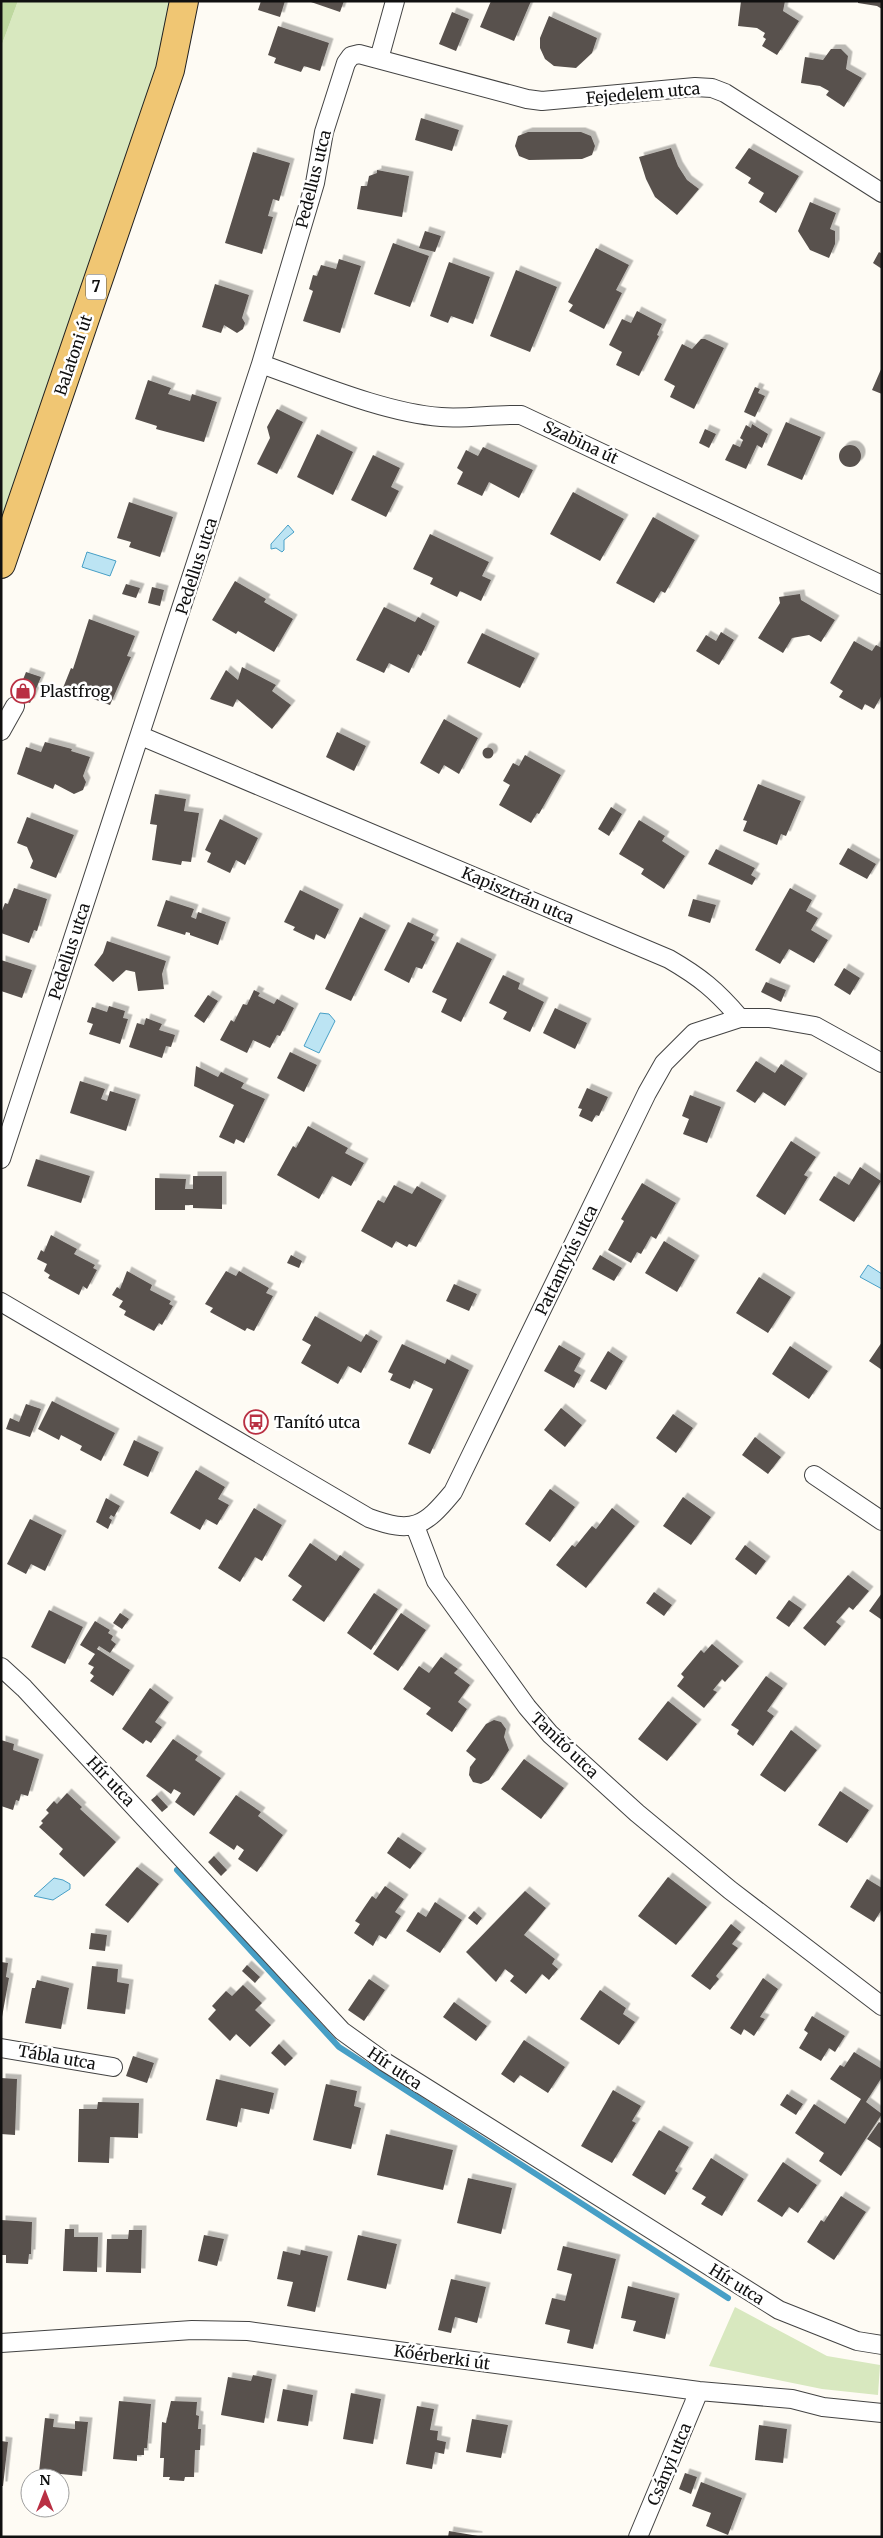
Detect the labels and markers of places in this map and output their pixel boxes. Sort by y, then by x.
shop icon: Plastfrog [10,678,36,704]
place label: Plastfrog [40,681,110,701]
bus stop icon: Tanító utca [243,1409,269,1435]
place label: Tanító utca [274,1412,361,1432]

